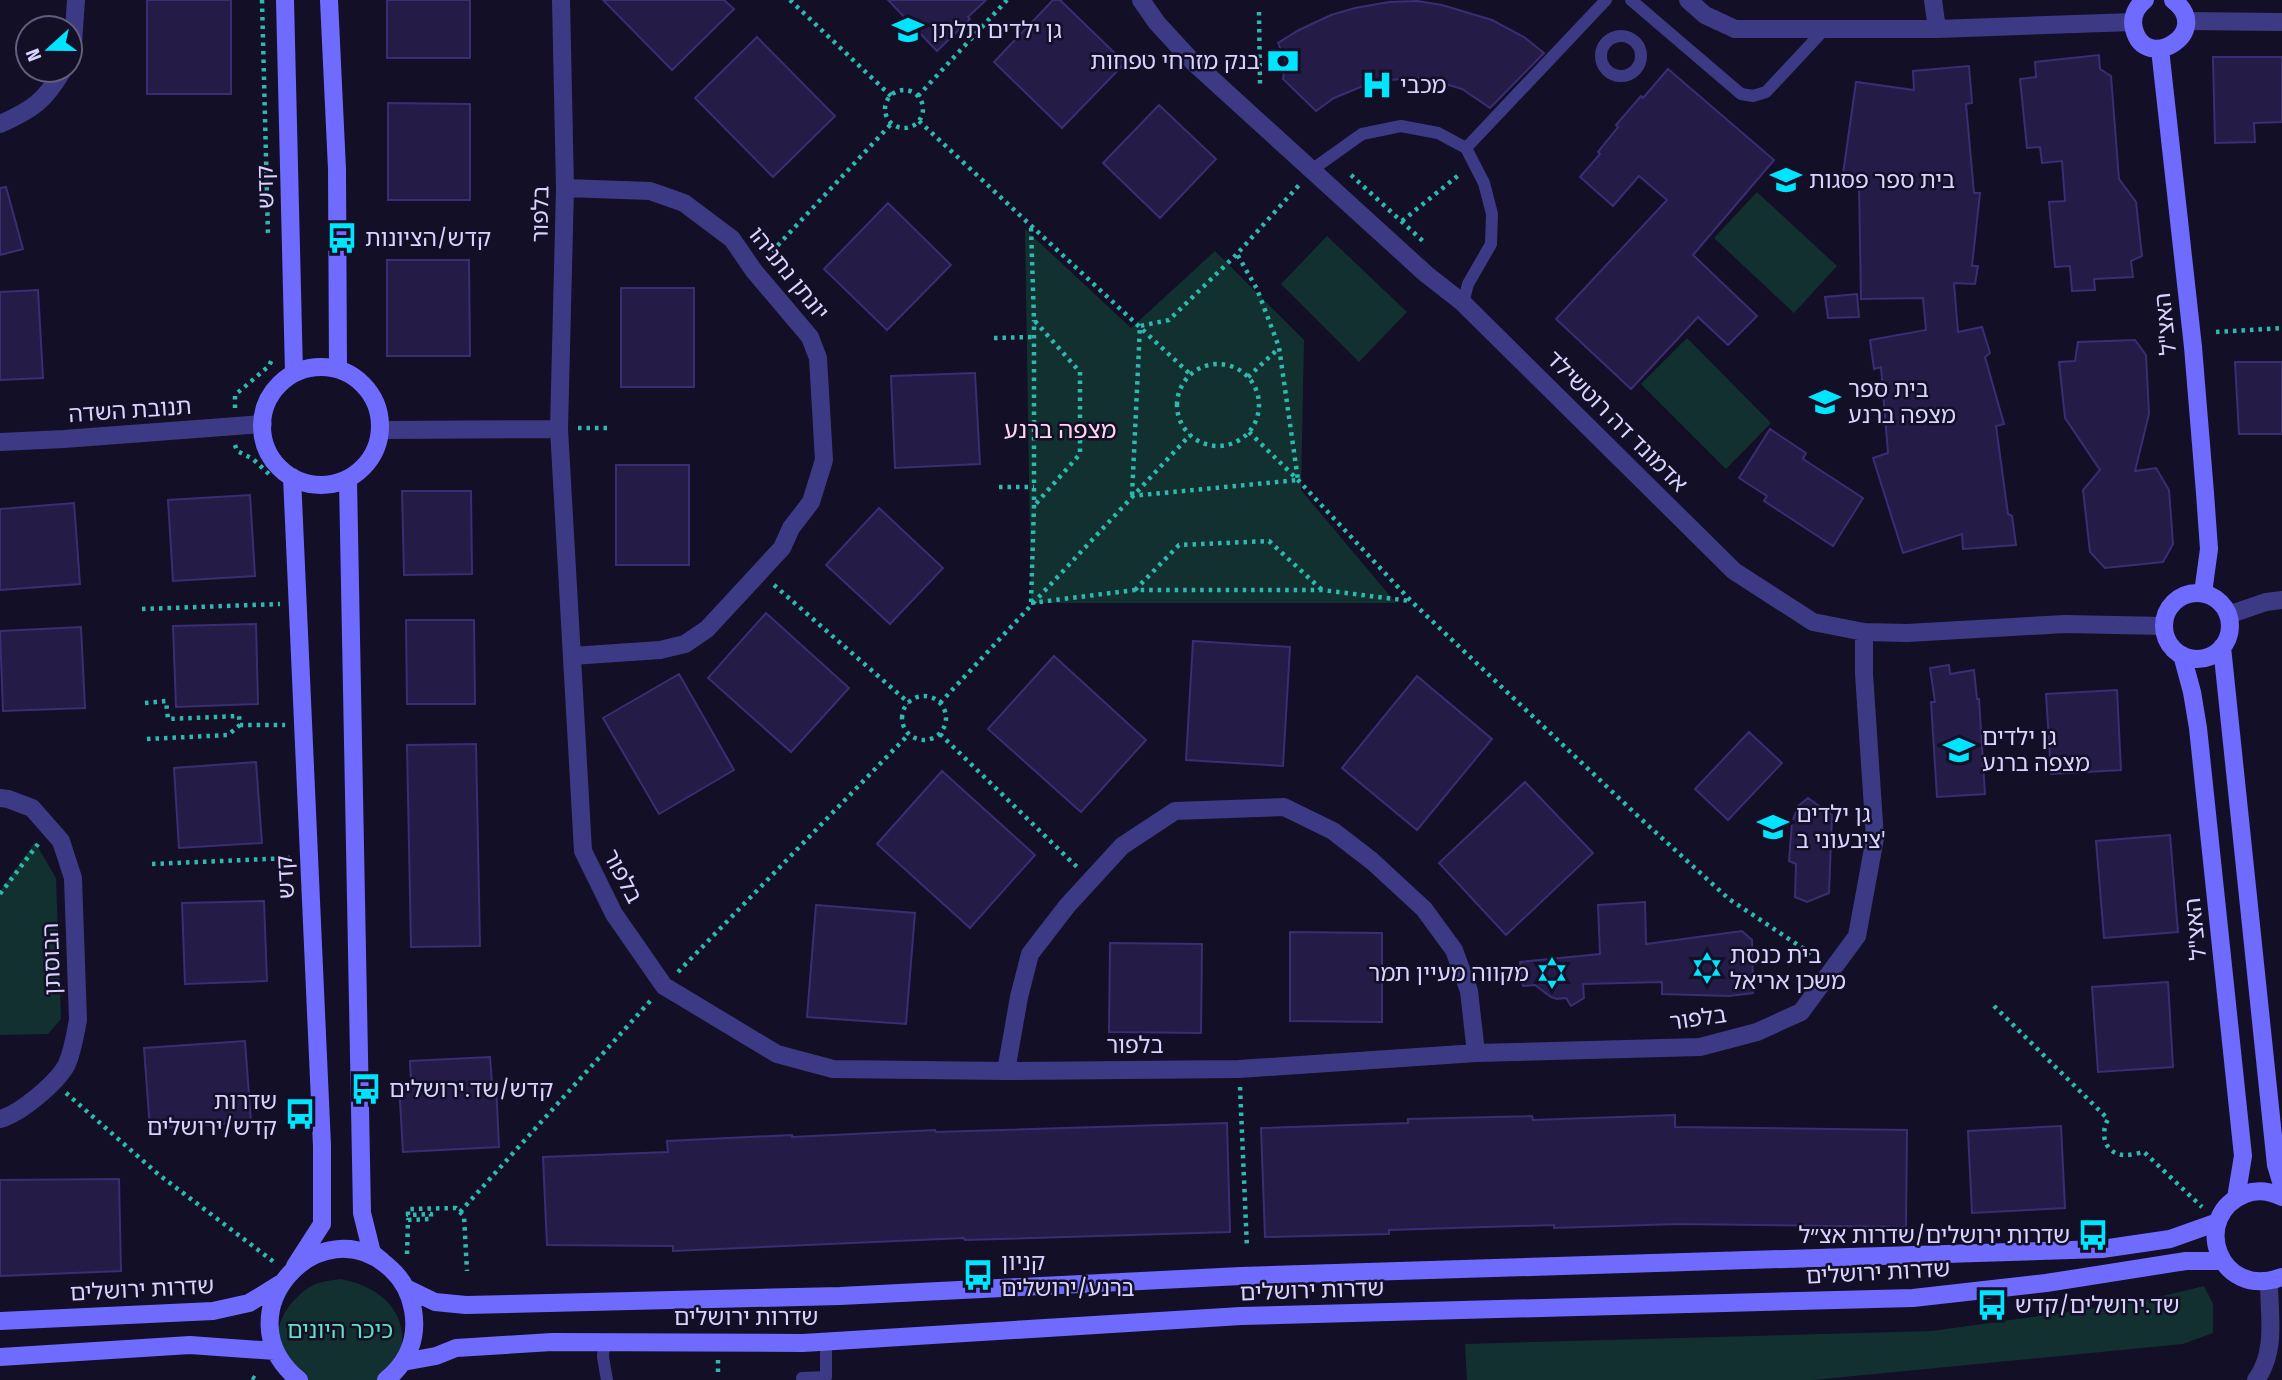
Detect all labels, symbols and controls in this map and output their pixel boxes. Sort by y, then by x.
school or university icon: גן ילדים תלתן [891,13,925,47]
north arrow [14,14,84,84]
place label: גן ילדים תלתן [931,16,1062,44]
bank icon: בנק מזרחי טפחות [1266,44,1300,78]
text: N [21,45,46,64]
place label: בנק מזרחי טפחות [1090,47,1260,75]
hospital icon: מכבי [1360,68,1394,102]
place label: מכבי [1400,71,1447,99]
school or university icon: בית ספר פסגות [1769,163,1803,197]
street label: קדש [251,165,279,209]
place label: בית ספר פסגות [1809,166,1955,194]
street label: בלפור [526,185,554,243]
bus stop icon: קדש/הציונות [325,221,359,255]
street label: יונתן נתניהו [743,221,835,325]
place label: קדש/הציונות [365,224,491,252]
street label: האצ"ל [2148,291,2182,357]
street label: אדמונד דה רוטשילד [1540,344,1694,498]
place label: בית ספר מצפה ברנע [1848,375,1956,429]
school or university icon: בית ספר מצפה ברנע [1808,385,1842,419]
street label: תנובת השדה [68,392,192,428]
district label: מצפה ברנע [1004,416,1116,444]
place label: גן ילדים מצפה ברנע [1982,723,2090,777]
school or university icon: גן ילדים מצפה ברנע [1942,733,1976,767]
place label: גן ילדים ציבעוני ב' [1796,800,1886,854]
school or university icon: גן ילדים ציבעוני ב' [1756,810,1790,844]
street label: בלפור [597,844,649,908]
street label: קדש [270,854,300,900]
street label: האצ"ל [2178,896,2212,962]
street label: הבוסתן [36,922,66,996]
place label: בית כנסת משכן אריאל [1730,941,1846,995]
synagogue icon: בית כנסת משכן אריאל [1690,951,1724,985]
synagogue icon: מקווה מעיין תמר [1535,956,1569,990]
place label: מקווה מעיין תמר [1368,959,1529,987]
street label: בלפור [1668,1000,1728,1036]
street label: בלפור [1106,1031,1164,1059]
bus stop icon: קדש/שד.ירושלים [349,1072,383,1106]
place label: קדש/שד.ירושלים [389,1075,553,1103]
place label: שדרות קדש/ירושלים [147,1087,277,1141]
bus stop icon: שדרות קדש/ירושלים [283,1097,317,1131]
bus stop icon: שדרות ירושלים/שדרות אצ״ל [2076,1218,2110,1252]
place label: שדרות ירושלים/שדרות אצ״ל [1799,1221,2070,1249]
place label: קניון ברנע/ירושלים [1001,1248,1135,1302]
street label: שדרות ירושלים [1805,1254,1951,1290]
bus stop icon: קניון ברנע/ירושלים [961,1258,995,1292]
street label: שדרות ירושלים [69,1271,215,1307]
street label: שדרות ירושלים [1239,1273,1385,1307]
bus stop icon: שד.ירושלים/קדש [1975,1288,2009,1322]
place label: שד.ירושלים/קדש [2015,1291,2179,1319]
street label: שדרות ירושלים [674,1303,818,1331]
park label: כיכר היונים [287,1316,393,1344]

